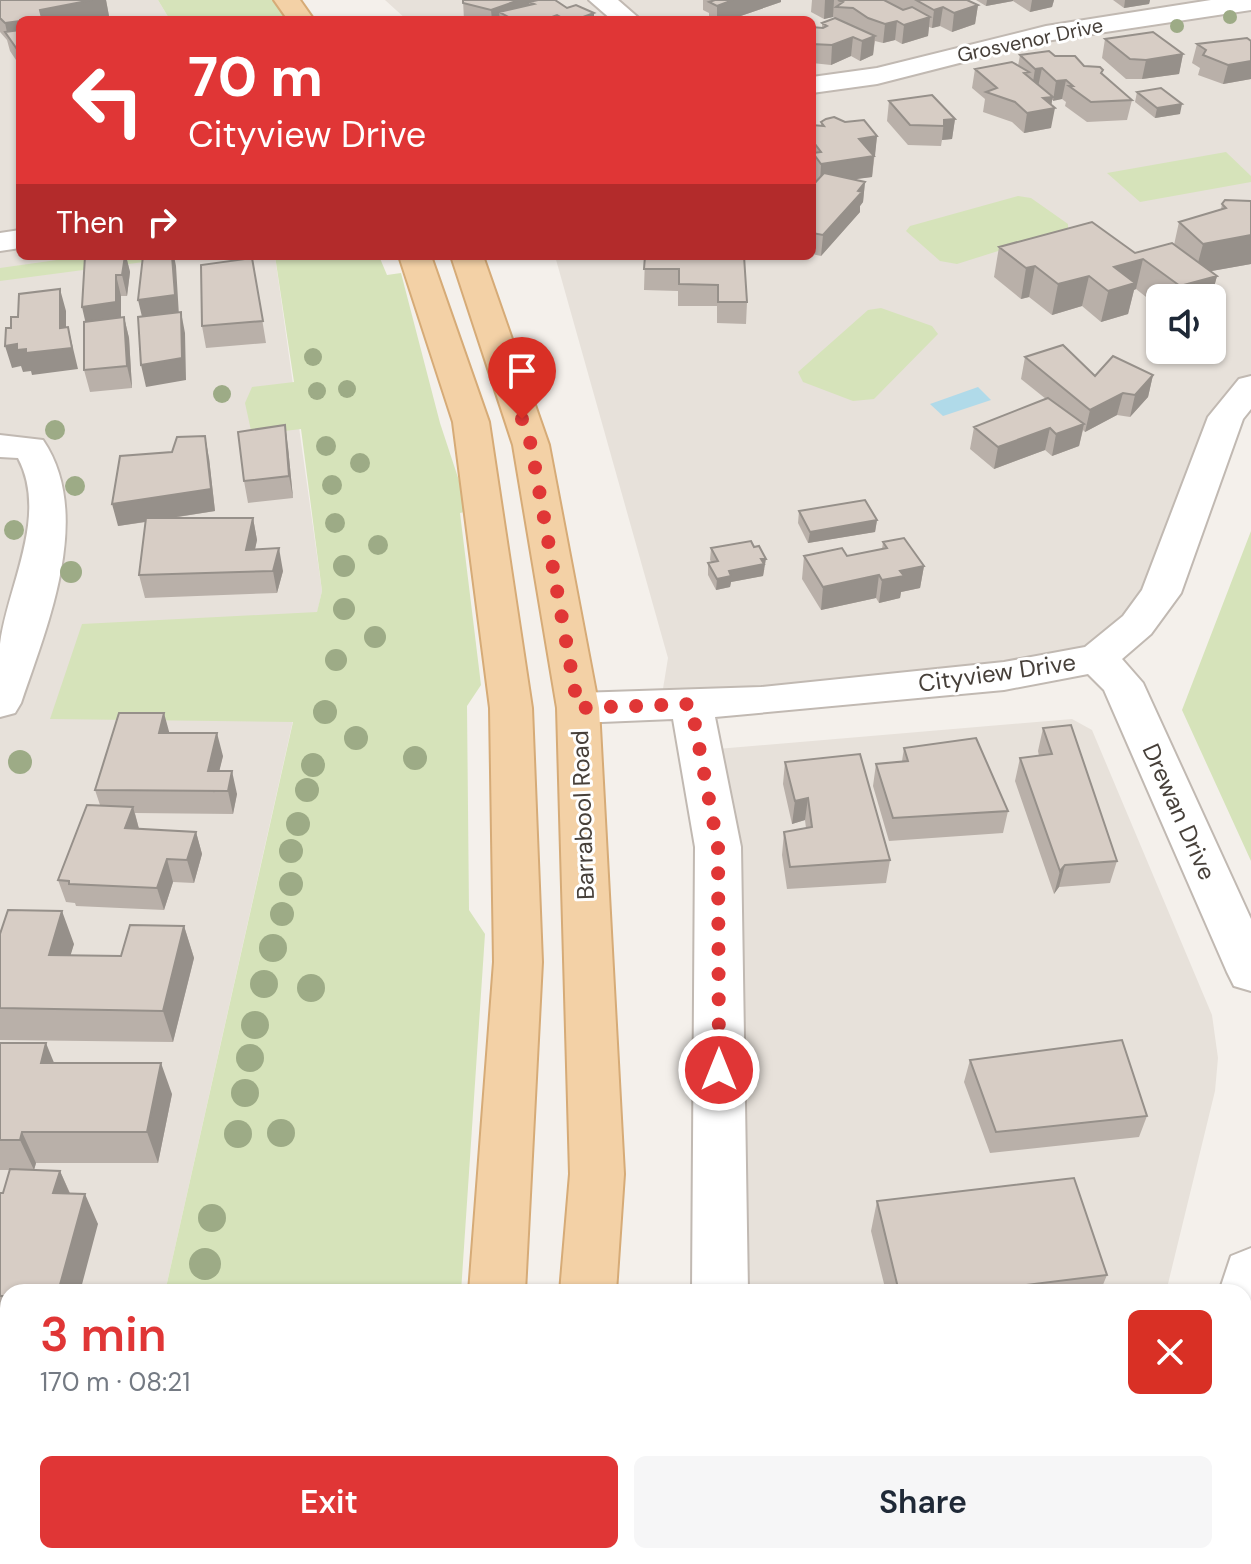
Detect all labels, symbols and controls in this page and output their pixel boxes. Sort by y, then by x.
street label: Grosvenor Drive [955,12,1105,68]
text: 70 m [188,40,323,113]
icon: left [56,48,160,152]
text: Cityview Drive [188,111,426,158]
icon: right [140,200,184,244]
text: Then [56,203,124,242]
map controls [1146,284,1226,364]
button: sound [1146,284,1226,364]
pin [488,337,556,419]
icon: arrive [500,349,544,393]
street label: Cityview Drive [916,646,1078,699]
street label: Barrabool Road [564,730,601,900]
street label: Drewan Drive [1136,739,1223,885]
position arrow [677,1028,761,1112]
text: 3 min [40,1303,167,1366]
button: close [1128,1310,1212,1394]
text: 170 m · 08:21 [40,1365,190,1399]
button: Exit [40,1456,618,1548]
button: Share [634,1456,1212,1548]

